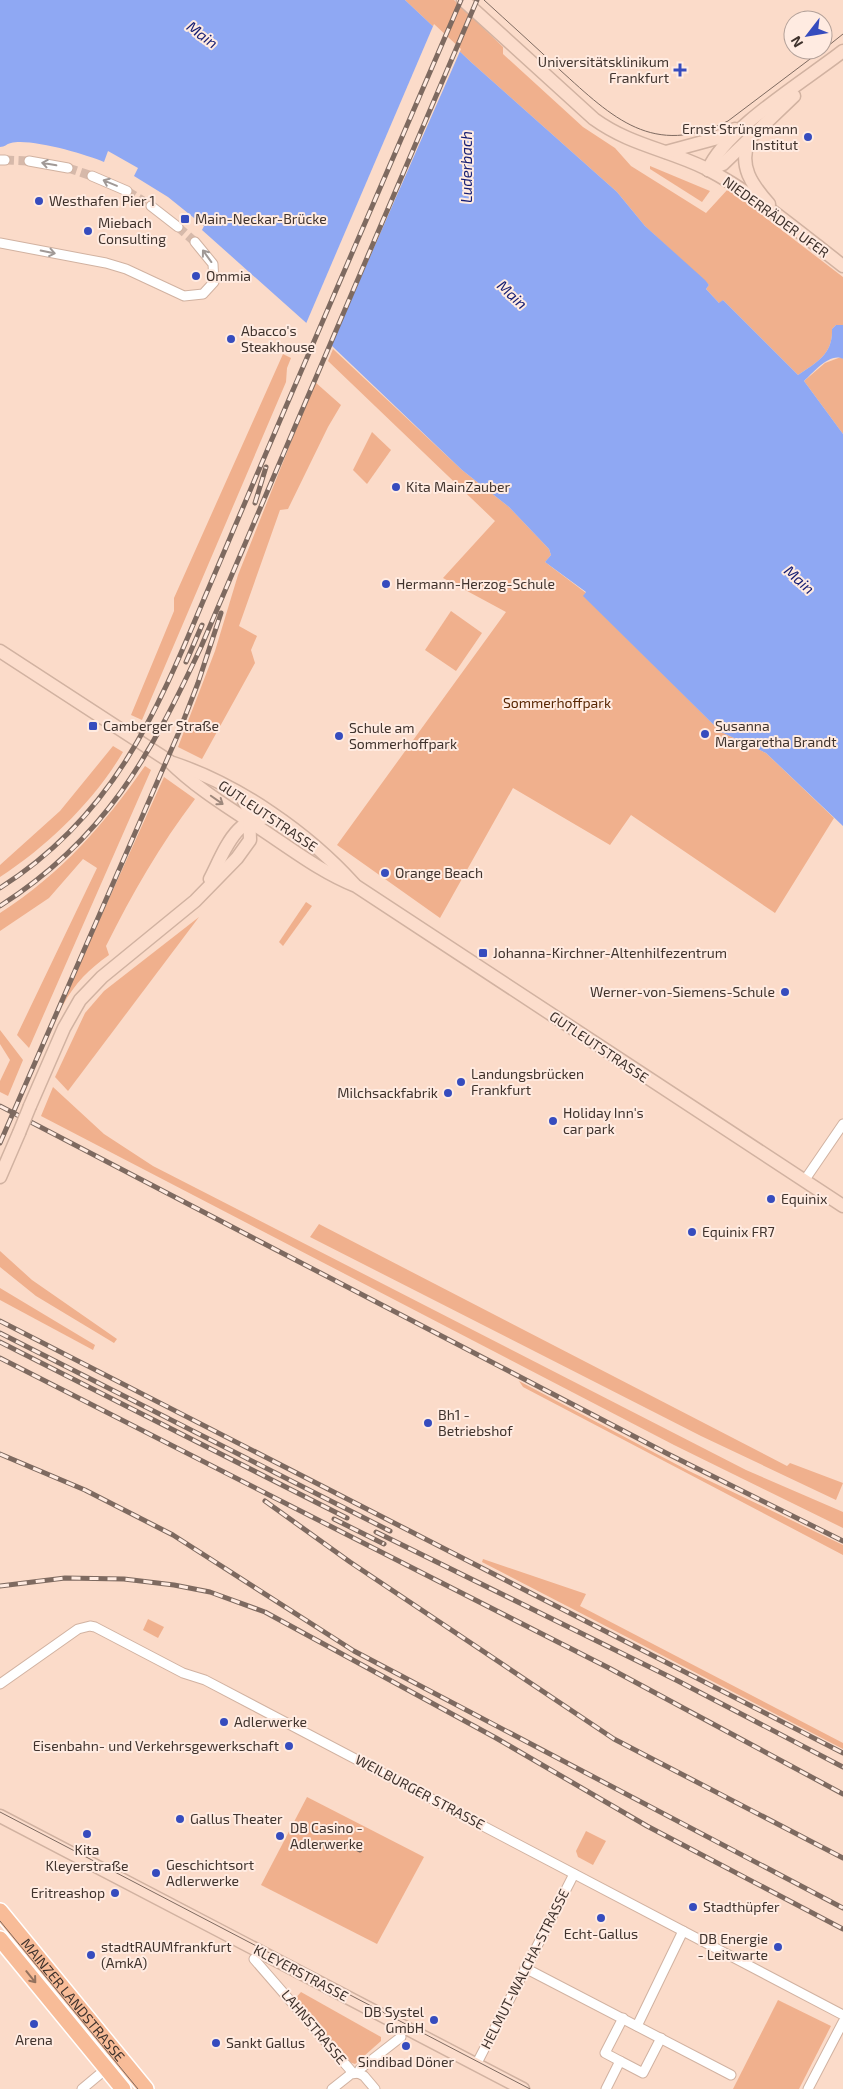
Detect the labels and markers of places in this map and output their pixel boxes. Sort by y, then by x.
place label: Universitätsklinikum Frankfurt [538,53,669,86]
marker: Universitätsklinikum Frankfurt [673,63,687,77]
place label: Ernst Strüngmann Institut [682,120,798,153]
marker: Ernst Strüngmann Institut [802,131,814,143]
place label: Westhafen Pier 1 [49,192,155,209]
marker: Westhafen Pier 1 [33,195,45,207]
place label: Main-Neckar-Brücke [195,210,327,227]
marker: Main-Neckar-Brücke [179,213,191,225]
place label: Miebach Consulting [98,214,166,247]
marker: Miebach Consulting [82,225,94,237]
place label: Ommia [206,267,251,284]
marker: Ommia [190,270,202,282]
place label: Abacco's Steakhouse [241,322,315,355]
marker: Abacco's Steakhouse [225,333,237,345]
place label: Kita MainZauber [406,478,511,495]
marker: Kita MainZauber [390,481,402,493]
place label: Hermann-Herzog-Schule [396,575,555,592]
marker: Hermann-Herzog-Schule [380,578,392,590]
place label: Camberger Straße [103,717,219,734]
place label: Susanna Margaretha Brandt [715,717,837,750]
place label: Schule am Sommerhoffpark [349,719,457,752]
marker: Camberger Straße [87,720,99,732]
marker: Susanna Margaretha Brandt [699,728,711,740]
marker: Schule am Sommerhoffpark [333,730,345,742]
place label: Orange Beach [395,864,483,881]
marker: Orange Beach [379,867,391,879]
place label: Johanna-Kirchner-Altenhilfezentrum [493,944,727,961]
marker: Johanna-Kirchner-Altenhilfezentrum [477,947,489,959]
place label: Werner-von-Siemens-Schule [590,983,775,1000]
marker: Werner-von-Siemens-Schule [779,986,791,998]
place label: Landungsbrücken Frankfurt [471,1065,584,1098]
marker: Landungsbrücken Frankfurt [455,1076,467,1088]
place label: Milchsackfabrik [337,1084,438,1101]
marker: Milchsackfabrik [442,1087,454,1099]
place label: Holiday Inn's car park [563,1104,644,1137]
marker: Holiday Inn's car park [547,1115,559,1127]
place label: Equinix [781,1190,828,1207]
marker: Equinix [765,1193,777,1205]
place label: Equinix FR7 [702,1223,775,1240]
marker: Equinix FR7 [686,1226,698,1238]
place label: Bh1 - Betriebshof [438,1406,513,1439]
marker: Bh1 - Betriebshof [422,1417,434,1429]
place label: Adlerwerke [234,1713,307,1730]
marker: Adlerwerke [218,1716,230,1728]
place label: Eisenbahn- und Verkehrsgewerkschaft [33,1737,279,1754]
marker: Eisenbahn- und Verkehrsgewerkschaft [283,1740,295,1752]
place label: Gallus Theater [190,1810,283,1827]
marker: Gallus Theater [174,1813,186,1825]
place label: DB Casino - Adlerwerke [290,1819,363,1852]
marker: Kita Kleyerstraße [81,1828,93,1840]
marker: DB Casino - Adlerwerke [274,1830,286,1842]
place label: Kita Kleyerstraße [45,1841,129,1874]
place label: Geschichtsort Adlerwerke [166,1856,254,1889]
marker: Geschichtsort Adlerwerke [150,1867,162,1879]
place label: Eritreashop [31,1884,105,1901]
marker: Eritreashop [109,1887,121,1899]
place label: Stadthüpfer [703,1898,780,1915]
marker: Stadthüpfer [687,1901,699,1913]
marker: Echt-Gallus [595,1912,607,1924]
place label: Echt-Gallus [564,1925,638,1942]
place label: DB Energie - Leitwarte [697,1930,768,1963]
place label: stadtRAUMfrankfurt (AmkA) [101,1938,232,1971]
marker: DB Energie - Leitwarte [772,1941,784,1953]
marker: stadtRAUMfrankfurt (AmkA) [85,1949,97,1961]
place label: DB Systel GmbH [364,2003,425,2036]
marker: DB Systel GmbH [428,2014,440,2026]
marker: Arena [28,2018,40,2030]
place label: Arena [15,2031,53,2048]
place label: Sankt Gallus [226,2034,305,2051]
marker: Sankt Gallus [210,2037,222,2049]
marker: Sindibad Döner [400,2040,412,2052]
place label: Sindibad Döner [358,2053,455,2070]

